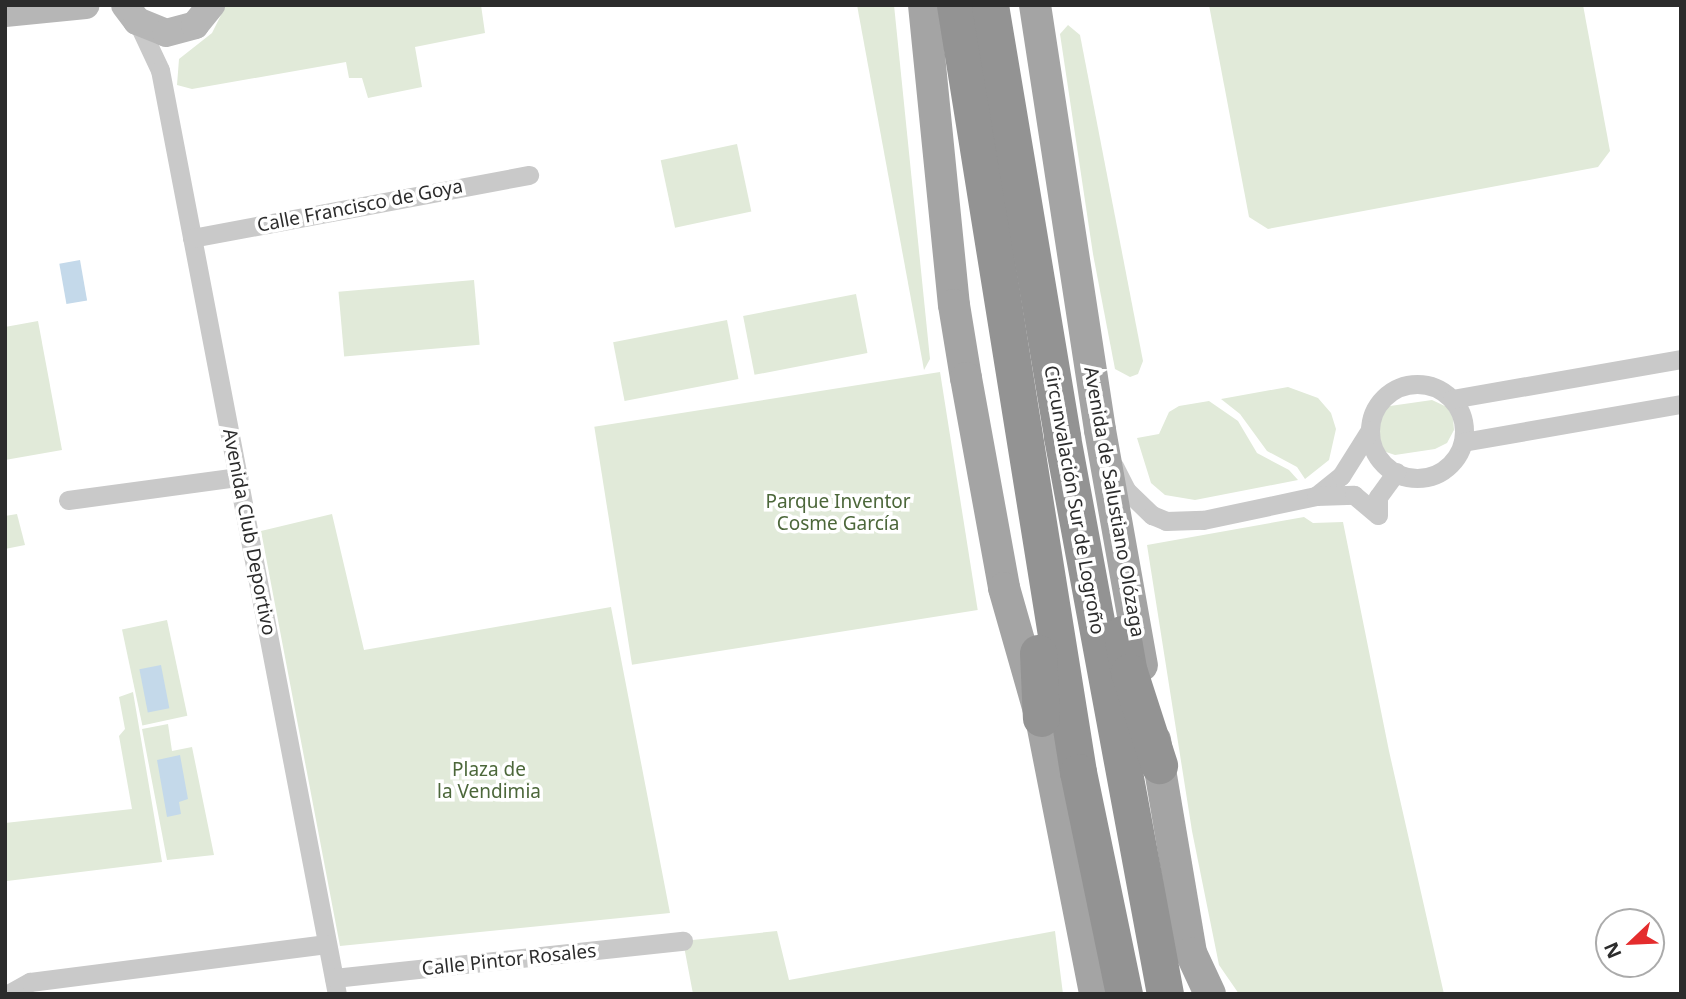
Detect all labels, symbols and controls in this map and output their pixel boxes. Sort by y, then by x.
street label: Calle Francisco de Goya [255,175,465,237]
street label: Circunvalación Sur de Logroño [1039,364,1109,636]
street label: Avenida de Salustiano Olózaga [1079,365,1149,639]
street label: Avenida Club Deportivo [218,427,280,637]
park label: Parque Inventor Cosme García [765,491,911,535]
park label: Plaza de la Vendimia [437,759,541,803]
north arrow [1595,908,1665,978]
text: N [1598,938,1627,963]
street label: Calle Pintor Rosales [421,940,597,980]

